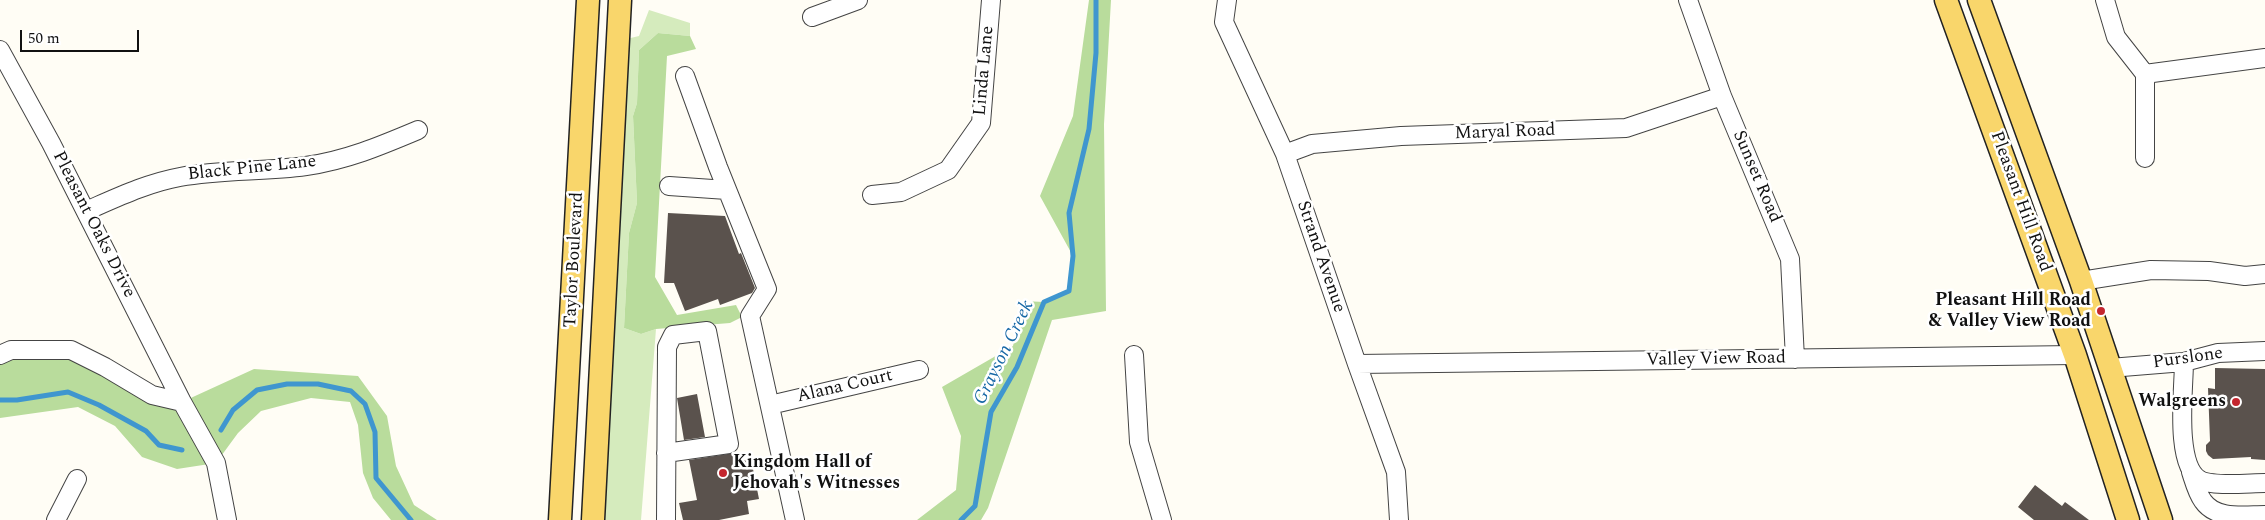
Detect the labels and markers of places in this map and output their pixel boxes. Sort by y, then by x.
place label: Pleasant Hill Road & Valley View Road [1928,290,2091,332]
marker: Pleasant Hill Road & Valley View Road [2095,305,2107,317]
place label: Walgreens [2138,391,2226,413]
marker: Walgreens [2230,396,2242,408]
place label: Kingdom Hall of Jehovah's Witnesses [733,452,900,494]
marker: Kingdom Hall of Jehovah's Witnesses [717,467,729,479]

